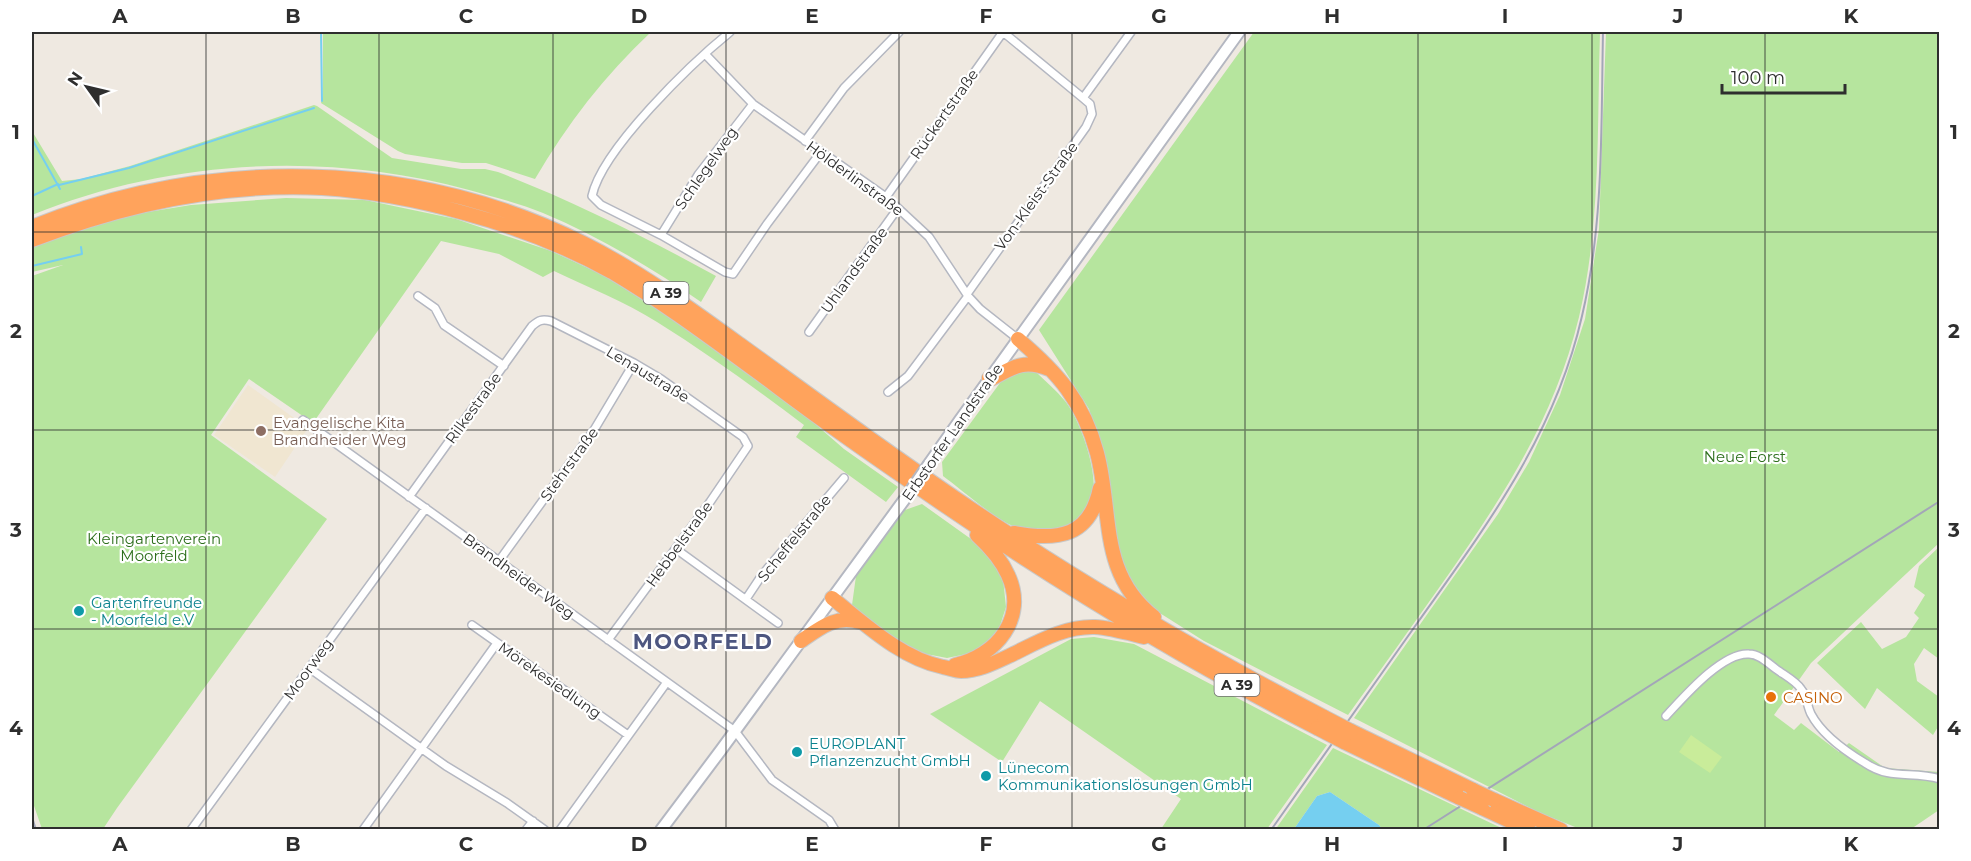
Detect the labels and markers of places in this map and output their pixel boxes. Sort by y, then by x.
place label: Evangelische Kita Brandheider Weg [273,413,406,449]
marker: Evangelische Kita Brandheider Weg [254,424,268,438]
place label: Gartenfreunde - Moorfeld e.V [91,593,202,629]
marker: Gartenfreunde - Moorfeld e.V [72,604,86,618]
place label: CASINO [1783,688,1843,707]
marker: CASINO [1764,690,1778,704]
place label: EUROPLANT Pflanzenzucht GmbH [809,734,971,770]
marker: EUROPLANT Pflanzenzucht GmbH [790,745,804,759]
place label: Lünecom Kommunikationslösungen GmbH [998,758,1253,794]
marker: Lünecom Kommunikationslösungen GmbH [979,769,993,783]

